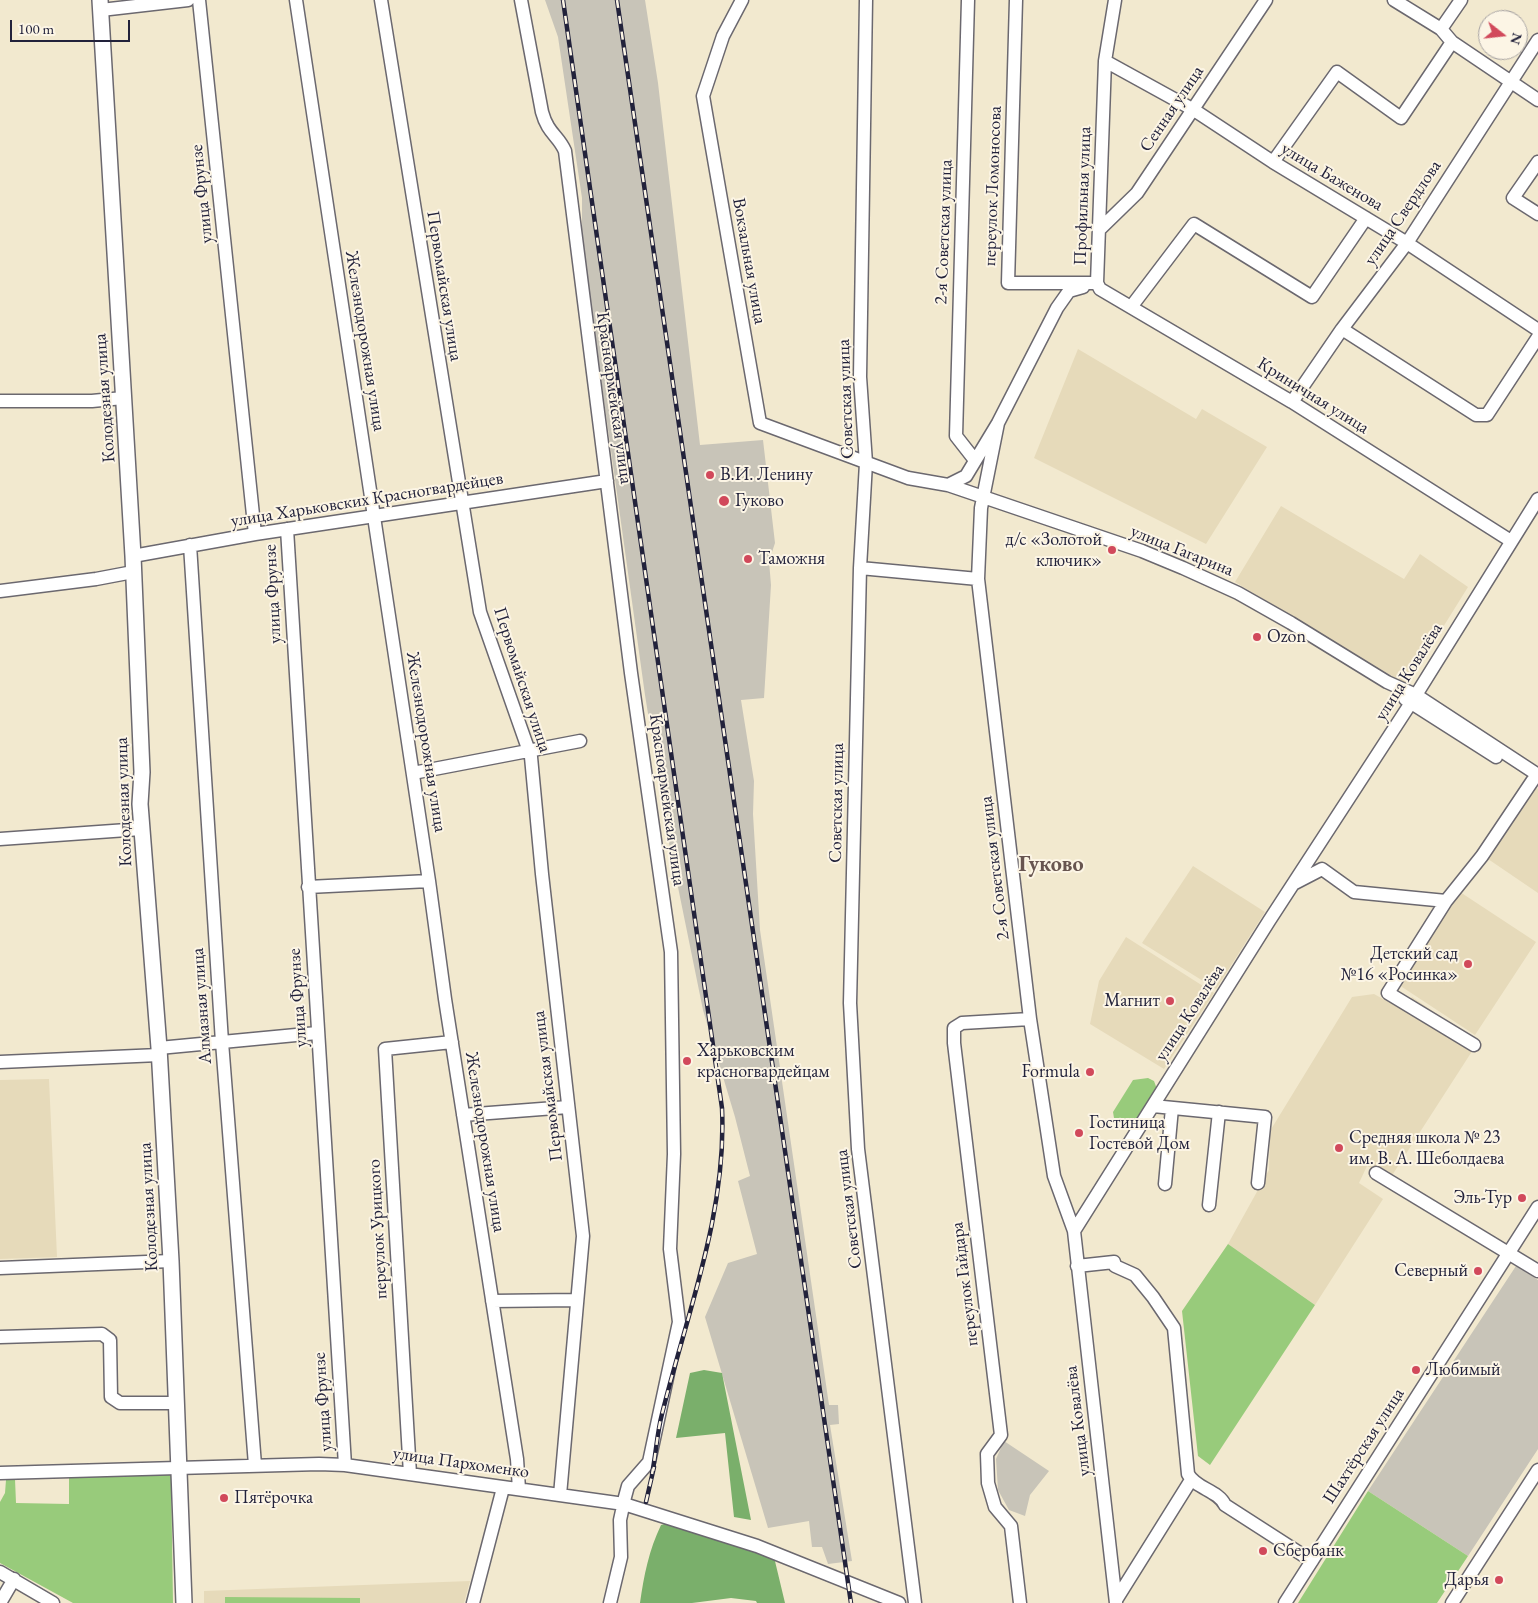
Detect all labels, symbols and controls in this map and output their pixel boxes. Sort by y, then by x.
scale bar [12,10,132,42]
north arrow [1478,10,1528,60]
text: 100 m [18,19,54,38]
text: N [1506,31,1527,47]
street label: Сенная улица [1135,62,1209,156]
street label: переулок Ломоносова [979,106,1007,266]
street label: Профильная улица [1070,126,1096,266]
street label: улица Баженова [1277,138,1387,216]
street label: улица Фрунзе [186,143,218,245]
street label: улица Свердлова [1360,156,1446,270]
street label: 2-я Советская улица [931,159,957,305]
street label: Вокзальная улица [727,196,771,326]
street label: Первомайская улица [421,209,467,363]
street label: Железнодорожная улица [340,249,390,433]
street label: Красноармейская улица [591,311,637,485]
street label: Колодезная улица [90,333,120,463]
street label: Советская улица [833,339,859,459]
street label: Криничная улица [1253,353,1373,439]
place label: В.И. Ленину [720,464,813,486]
street label: улица Харьковских Красногвардейцев [229,468,505,532]
marker: В.И. Ленину [704,469,716,481]
place label: Гуково [735,490,784,512]
marker: Гуково [717,494,731,508]
street label: улица Гагарина [1127,521,1237,581]
place label: д/с «Золотой ключик» [1006,529,1102,572]
street label: улица Фрунзе [260,544,286,644]
marker: д/с «Золотой ключик» [1106,544,1118,556]
place label: Таможня [758,548,825,570]
marker: Таможня [742,553,754,565]
street label: Первомайская улица [488,604,556,756]
street label: улица Ковалёва [1370,619,1448,725]
place label: Ozon [1267,626,1306,648]
marker: Ozon [1251,631,1263,643]
street label: Железнодорожная улица [401,650,451,834]
street label: Красноармейская улица [644,713,690,887]
street label: Колодезная улица [111,737,137,867]
street label: Советская улица [825,743,849,863]
street label: 2-я Советская улица [975,795,1015,941]
district label: Гуково [1018,852,1084,878]
place label: Детский сад №16 «Росинка» [1341,943,1458,986]
street label: Алмазная улица [187,947,217,1065]
street label: улица Фрунзе [284,948,312,1048]
marker: Детский сад №16 «Росинка» [1462,958,1474,970]
street label: улица Ковалёва [1151,960,1229,1066]
place label: Магнит [1104,990,1160,1012]
marker: Магнит [1164,995,1176,1007]
street label: Первомайская улица [528,1009,568,1163]
place label: Харьковским красногвардейцам [697,1040,830,1082]
street label: Железнодорожная улица [460,1050,510,1234]
marker: Харьковским красногвардейцам [681,1055,693,1067]
place label: Formula [1021,1061,1080,1083]
marker: Formula [1084,1066,1096,1078]
place label: Гостиница Гостевой Дом [1089,1112,1190,1154]
marker: Гостиница Гостевой Дом [1073,1127,1085,1139]
place label: Средняя школа № 23 им. В. А. Шеболдаева [1349,1127,1504,1170]
street label: Колодезная улица [135,1142,163,1272]
marker: Средняя школа № 23 им. В. А. Шеболдаева [1333,1142,1345,1154]
street label: Советская улица [831,1148,867,1270]
street label: переулок Урицкого [364,1159,392,1299]
place label: Эль-Тур [1453,1187,1512,1209]
marker: Эль-Тур [1516,1192,1528,1204]
street label: переулок Гайдара [947,1221,983,1347]
place label: Северный [1394,1260,1468,1282]
marker: Северный [1472,1265,1484,1277]
street label: улица Фрунзе [309,1352,337,1452]
place label: Любимый [1426,1359,1500,1381]
street label: улица Ковалёва [1060,1364,1096,1478]
marker: Любимый [1410,1364,1422,1376]
street label: Шахтёрская улица [1319,1384,1409,1508]
street label: улица Пархоменко [392,1443,530,1483]
place label: Пятёрочка [234,1487,313,1509]
marker: Пятёрочка [218,1492,230,1504]
place label: Сбербанк [1273,1540,1344,1562]
marker: Сбербанк [1257,1545,1269,1557]
place label: Дарья [1444,1569,1489,1591]
marker: Дарья [1493,1574,1505,1586]

